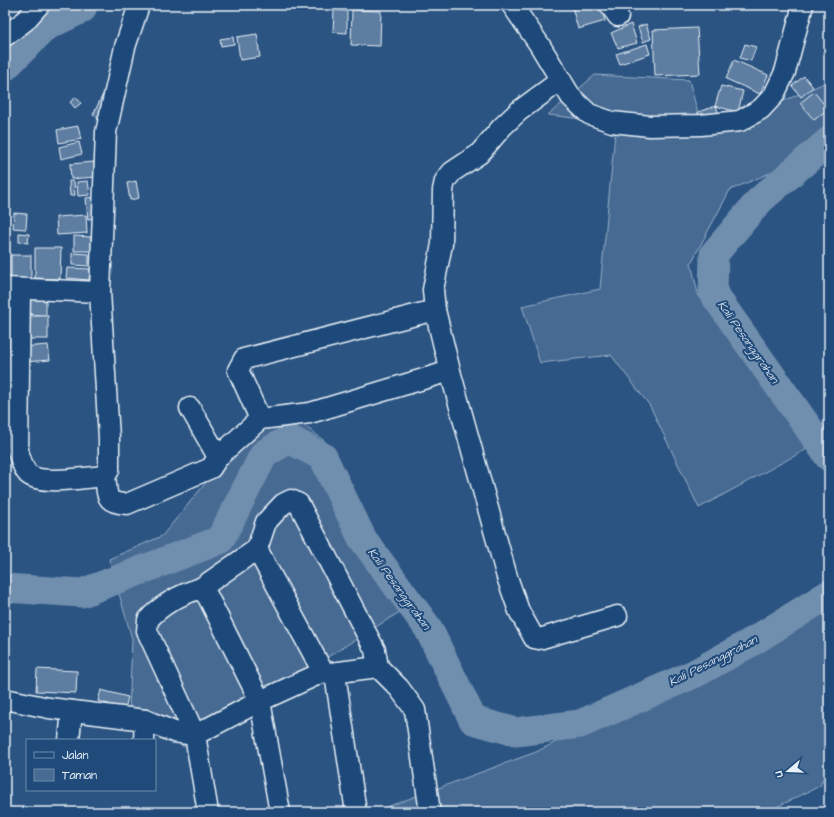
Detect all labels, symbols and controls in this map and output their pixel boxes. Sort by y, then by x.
water label: Kali Pesanggrahan [712,297,783,388]
water label: Kali Pesanggrahan [363,545,435,635]
water label: Kali Pesanggrahan [666,631,762,692]
legend [26,739,156,791]
text: Jalan [62,747,88,764]
north arrow [768,751,808,791]
text: Taman [62,767,97,784]
text: U [771,769,787,780]

